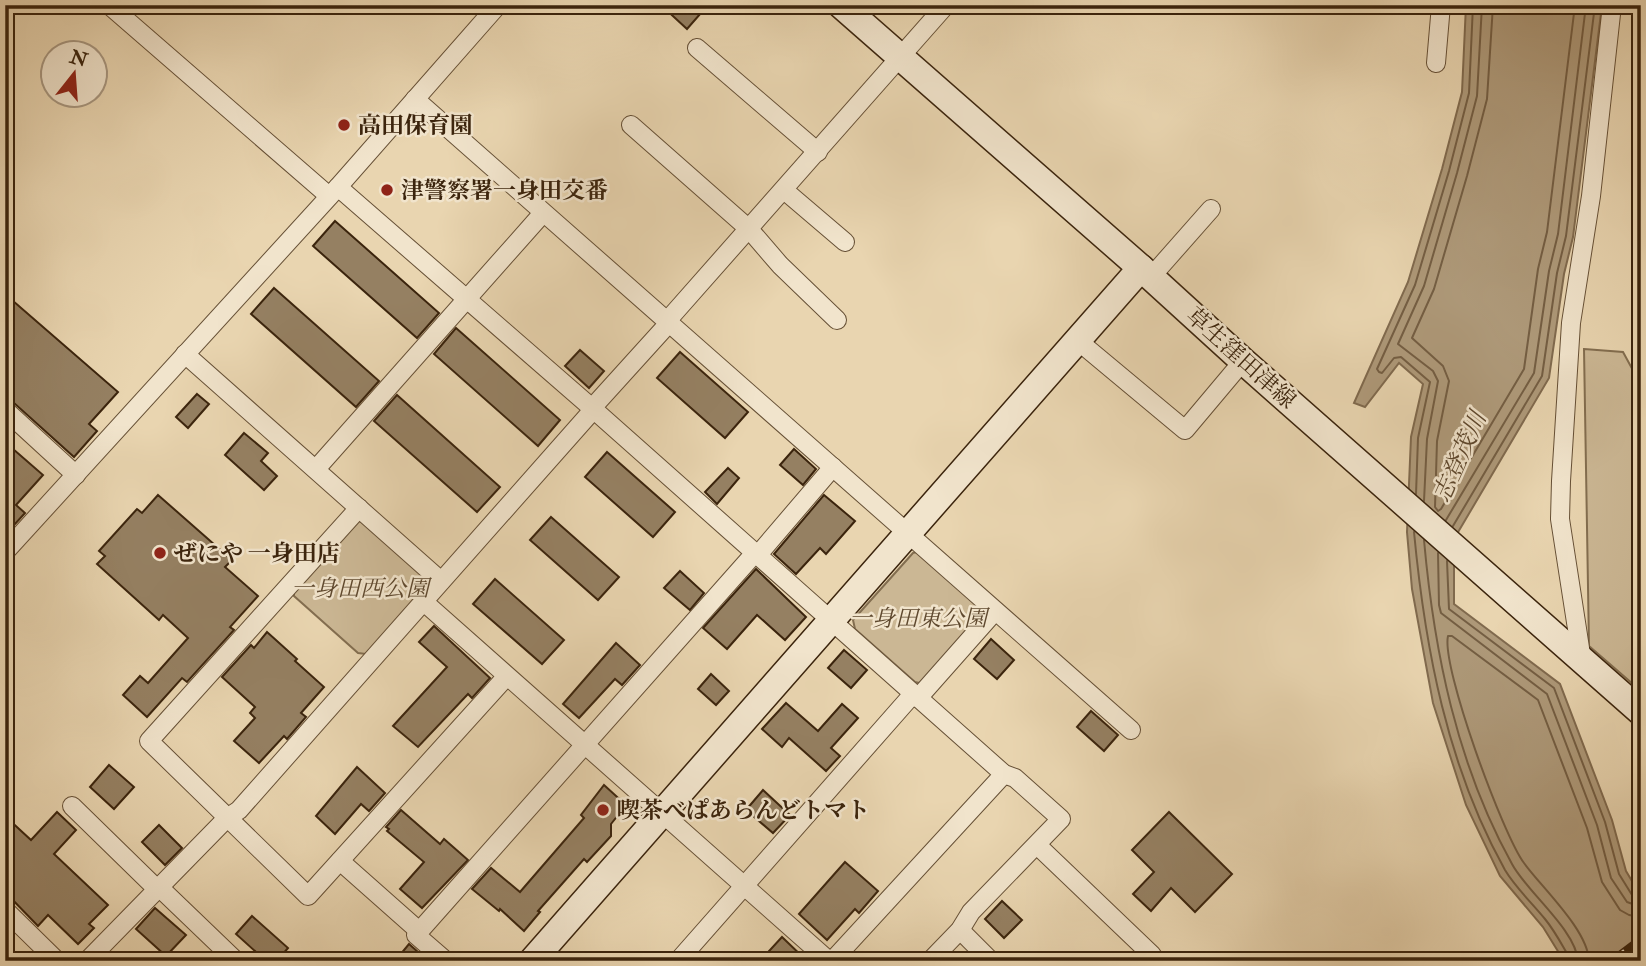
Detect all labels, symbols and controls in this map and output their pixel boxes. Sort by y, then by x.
north arrow [38,38,108,108]
text: N [66,44,91,73]
place label: 高田保育園 [358,111,473,140]
marker: 高田保育園 [336,117,352,133]
place label: 津警察署一身田交番 [401,176,608,205]
marker: 津警察署一身田交番 [379,182,395,198]
street label: 草生窪田津線 [1180,301,1302,415]
water label: 志登茂川 [1426,404,1495,507]
place label: ぜにや 一身田店 [174,539,340,568]
marker: ぜにや 一身田店 [152,545,168,561]
park label: 一身田西公園 [291,574,433,603]
park label: 一身田東公園 [849,604,991,633]
place label: 喫茶べぱあらんどトマト [617,796,870,825]
marker: 喫茶べぱあらんどトマト [595,802,611,818]

